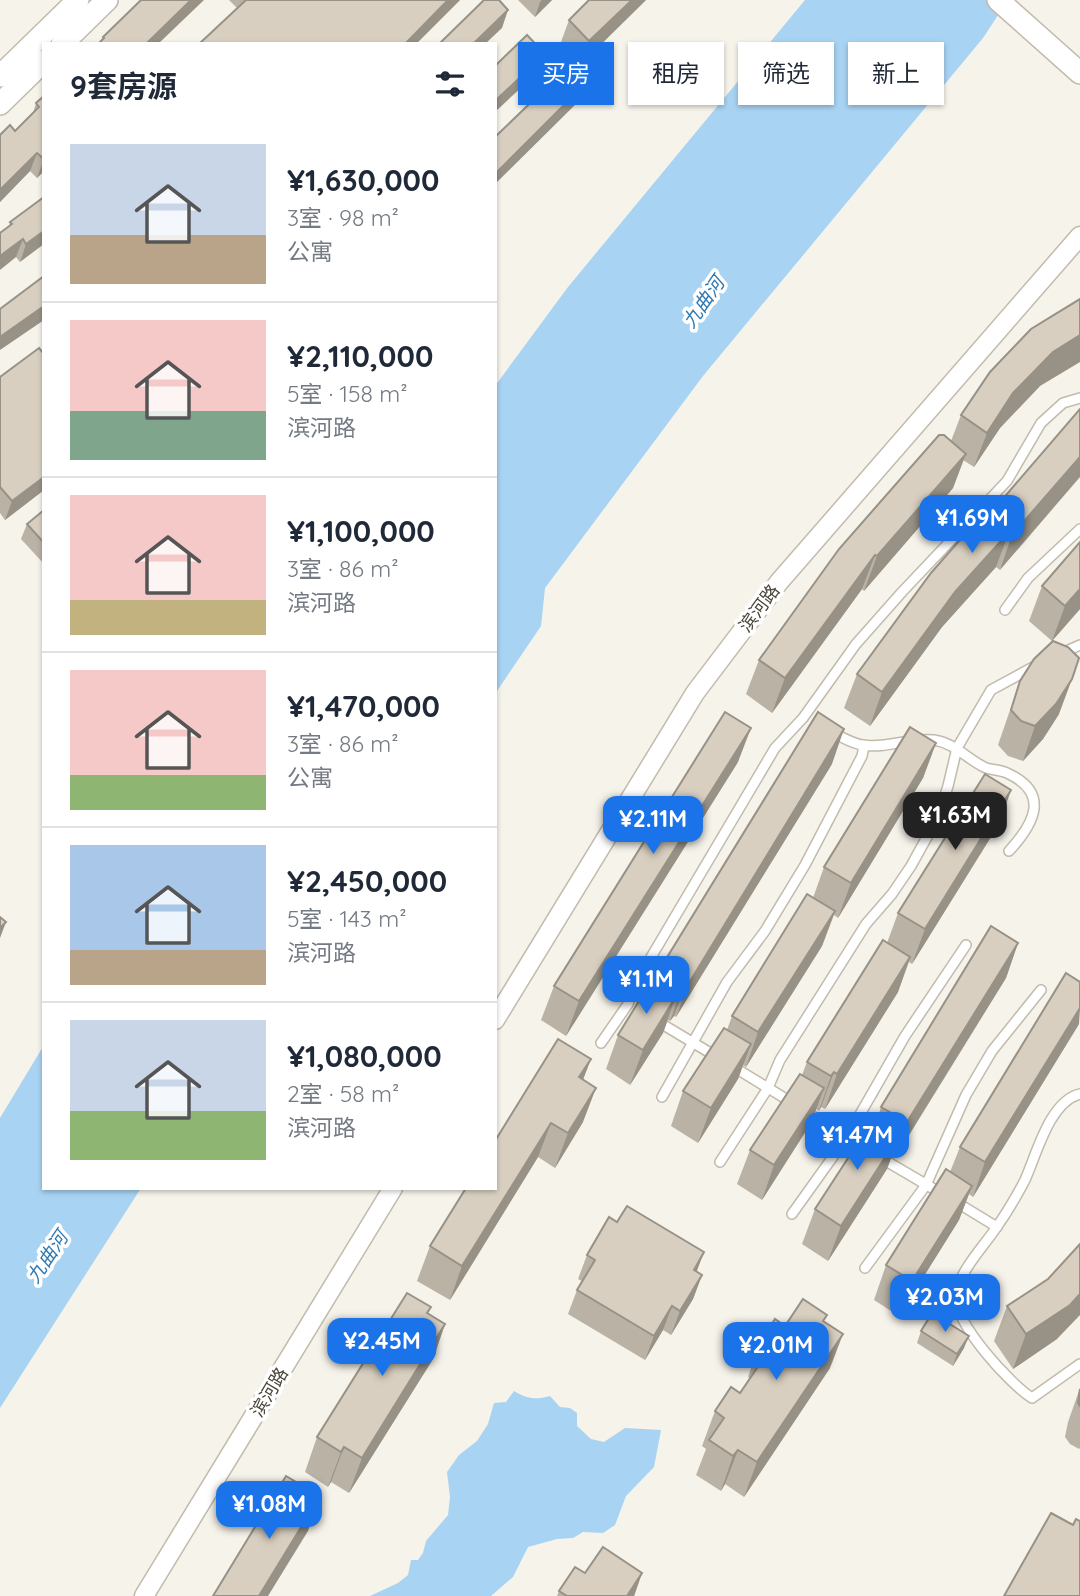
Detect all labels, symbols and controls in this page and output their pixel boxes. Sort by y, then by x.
chip: 买房 [518,42,614,105]
chip: 租房 [628,42,724,105]
chip: 筛选 [738,42,834,105]
chip: 新上 [848,42,944,105]
icon: filters [431,65,469,103]
text: 9套房源 [70,67,177,105]
text: ¥1,630,000 [287,161,439,199]
icon: home [126,172,210,256]
text: 3室 · 98 m² [287,203,399,232]
text: 公寓 [287,237,333,266]
water label: 九曲河 [677,269,731,332]
text: ¥2,110,000 [287,337,433,375]
icon: home [126,348,210,432]
text: 5室 · 158 m² [287,379,408,408]
text: 滨河路 [287,413,356,442]
pin: ¥1.69M [915,496,1029,555]
text: ¥1.69M [935,503,1009,532]
text: ¥1,100,000 [287,512,435,550]
icon: home [126,523,210,607]
text: 3室 · 86 m² [287,554,398,583]
street label: 滨河路 [734,580,784,636]
text: 滨河路 [287,588,356,617]
text: ¥1,470,000 [287,687,440,725]
icon: home [126,698,210,782]
text: 3室 · 86 m² [287,729,398,758]
text: 公寓 [287,763,333,792]
pin: ¥1.63M [898,792,1012,852]
pin: ¥2.11M [596,796,710,856]
text: ¥1.63M [919,800,991,829]
text: ¥2.11M [619,804,687,833]
text: ¥2,450,000 [287,862,447,900]
icon: home [126,873,210,957]
text: 5室 · 143 m² [287,904,406,933]
text: 滨河路 [287,938,356,967]
pin: ¥1.1M [597,956,695,1016]
text: ¥1.1M [618,964,674,993]
text: ¥1,080,000 [287,1037,442,1075]
icon: home [126,1048,210,1132]
text: 2室 · 58 m² [287,1079,399,1108]
pin: ¥1.47M [800,1112,914,1172]
text: 滨河路 [287,1113,356,1142]
text: ¥1.47M [821,1120,893,1149]
water label: 九曲河 [21,1223,75,1287]
pin: ¥2.03M [888,1274,1002,1334]
text: ¥2.03M [906,1282,984,1311]
pin: ¥2.45M [325,1318,439,1378]
pin: ¥2.01M [719,1322,833,1382]
text: ¥2.45M [343,1326,421,1355]
text: ¥2.01M [739,1330,813,1359]
street label: 滨河路 [245,1363,293,1421]
pin: ¥1.08M [212,1482,326,1541]
text: ¥1.08M [232,1489,306,1518]

